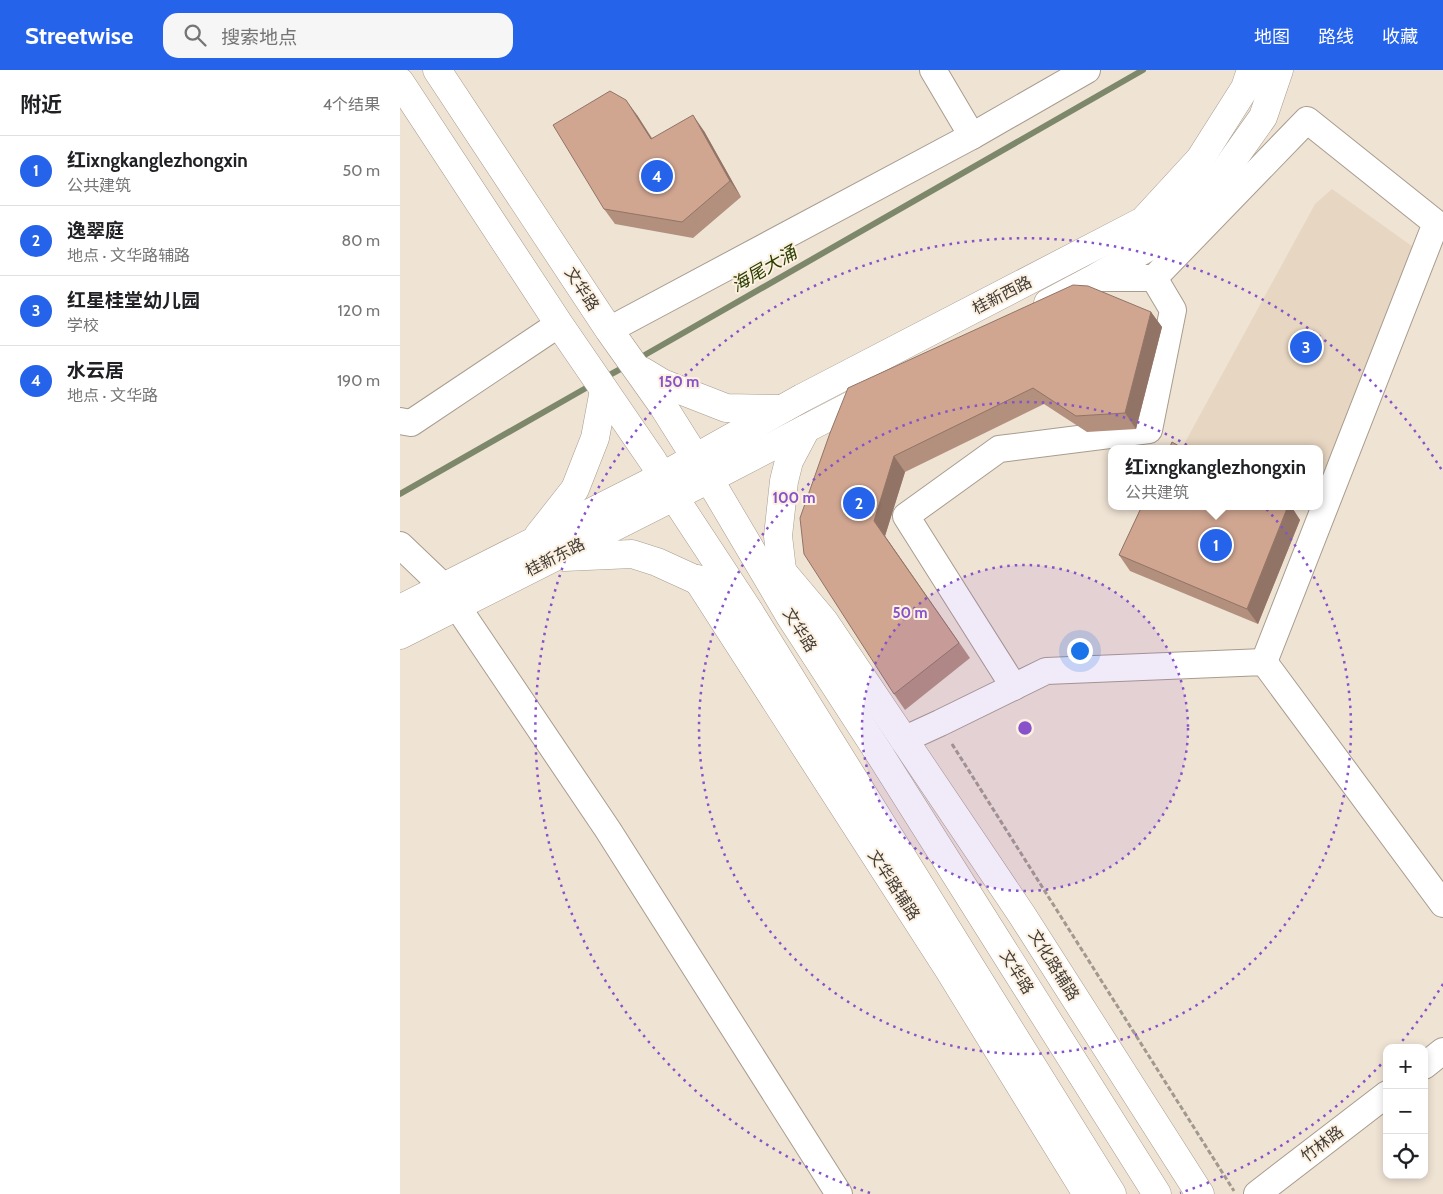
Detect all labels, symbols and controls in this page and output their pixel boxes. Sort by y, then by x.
search box [163,13,513,58]
text: Streetwise [25,21,133,50]
icon: search [181,21,209,49]
text: 搜索地点 [221,26,297,49]
text: 地图 [1254,26,1290,48]
text: 路线 [1318,26,1354,48]
text: 收藏 [1382,26,1418,48]
text: 附近 [20,92,62,117]
text: 4个结果 [323,95,380,114]
text: 红ixngkanglezhongxin [67,149,248,172]
pin: 4 [641,157,673,195]
text: 1 [33,161,39,180]
text: 50 m [343,161,380,180]
text: 公共建筑 [67,176,131,195]
text: 逸翠庭 [67,219,124,242]
text: 2 [32,231,40,250]
text: 80 m [342,231,380,250]
water label: 海尾大涌 [727,240,802,297]
text: 地点 · 文华路辅路 [67,246,190,265]
street label: 文华路 [561,264,603,314]
street label: 桂新西路 [969,272,1035,318]
text: 红星桂堂幼儿园 [67,289,200,312]
text: 3 [32,301,40,320]
text: 120 m [338,301,380,320]
text: 学校 [67,316,99,335]
pin: 3 [1290,328,1322,366]
text: 水云居 [67,359,124,382]
text: 4 [31,371,41,390]
text: 190 m [337,371,380,390]
text: 150 m [659,373,699,391]
text: 地点 · 文华路 [67,386,158,405]
popup [1108,445,1323,510]
text: 红ixngkanglezhongxin [1125,456,1306,479]
text: 公共建筑 [1125,483,1189,502]
pin: 2 [843,484,875,522]
text: 100 m [772,489,816,507]
pin: 1 [1200,526,1232,564]
street label: 桂新东路 [522,534,588,580]
text: 50 m [892,604,928,622]
street label: 文华路 [779,605,821,655]
your location [1067,638,1093,664]
centre of rings [1016,719,1034,737]
street label: 文华路辅路 [864,846,924,924]
street label: 文化路辅路 [1025,926,1083,1004]
street label: 文华路 [996,947,1038,997]
map controls [1383,1044,1428,1179]
button: + [1383,1044,1428,1089]
button: − [1383,1089,1428,1134]
street label: 竹林路 [1297,1122,1347,1166]
button: locate [1383,1134,1428,1179]

